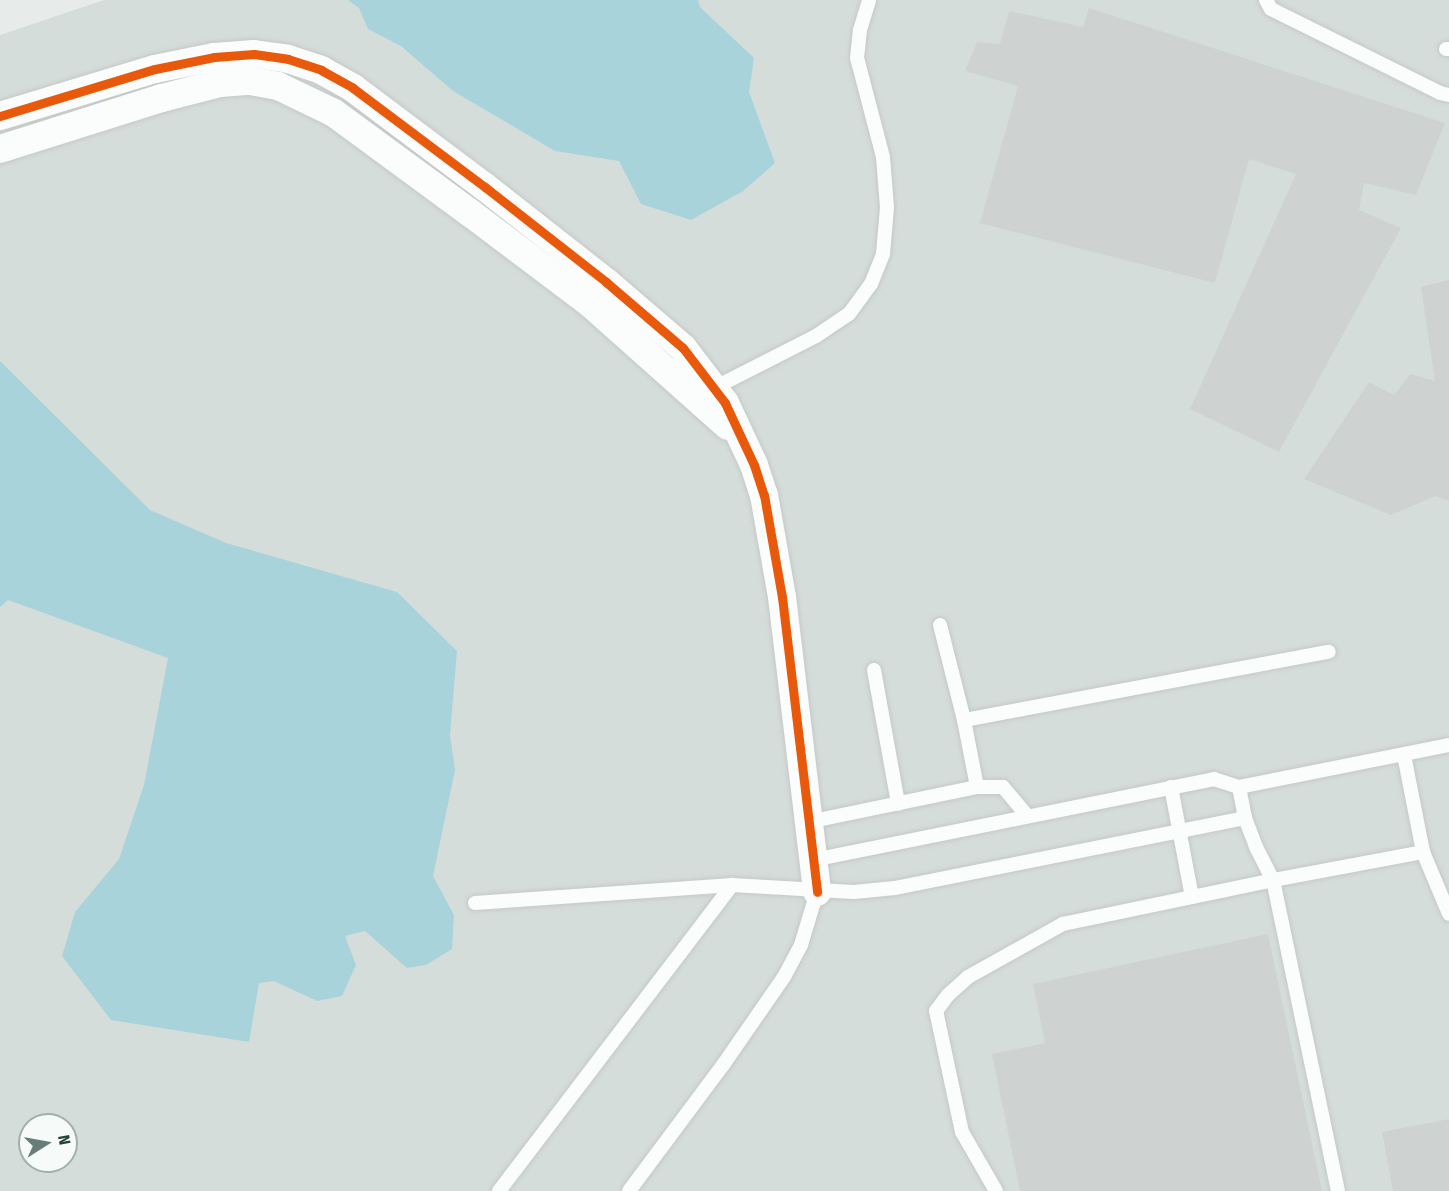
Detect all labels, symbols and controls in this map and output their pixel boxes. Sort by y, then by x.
north arrow [18,1113,78,1173]
text: N [54,1133,74,1146]

